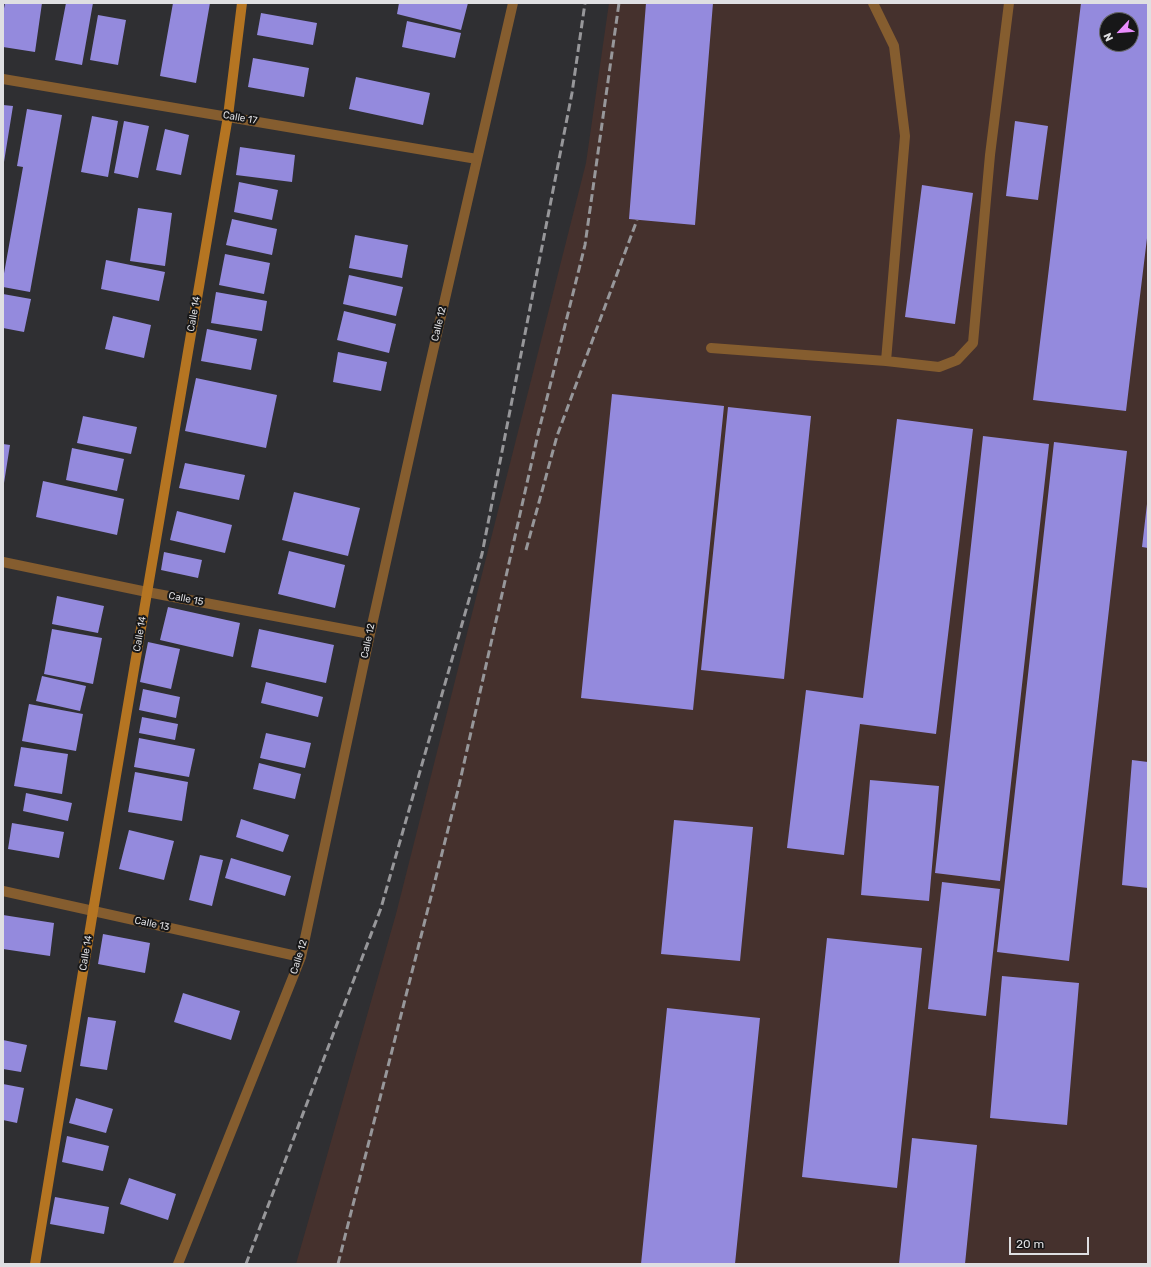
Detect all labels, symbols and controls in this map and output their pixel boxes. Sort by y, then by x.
north arrow [1099,12,1139,52]
text: N [1101,31,1116,43]
street label: Calle 17 [222,109,258,127]
street label: Calle 14 [185,295,203,333]
street label: Calle 12 [429,305,449,343]
street label: Calle 15 [168,590,204,608]
street label: Calle 14 [131,615,149,653]
street label: Calle 12 [358,623,378,659]
street label: Calle 13 [133,914,171,934]
street label: Calle 14 [77,934,95,972]
street label: Calle 12 [288,938,310,976]
scale bar [1011,1229,1091,1255]
text: 20 m [1016,1237,1044,1251]

